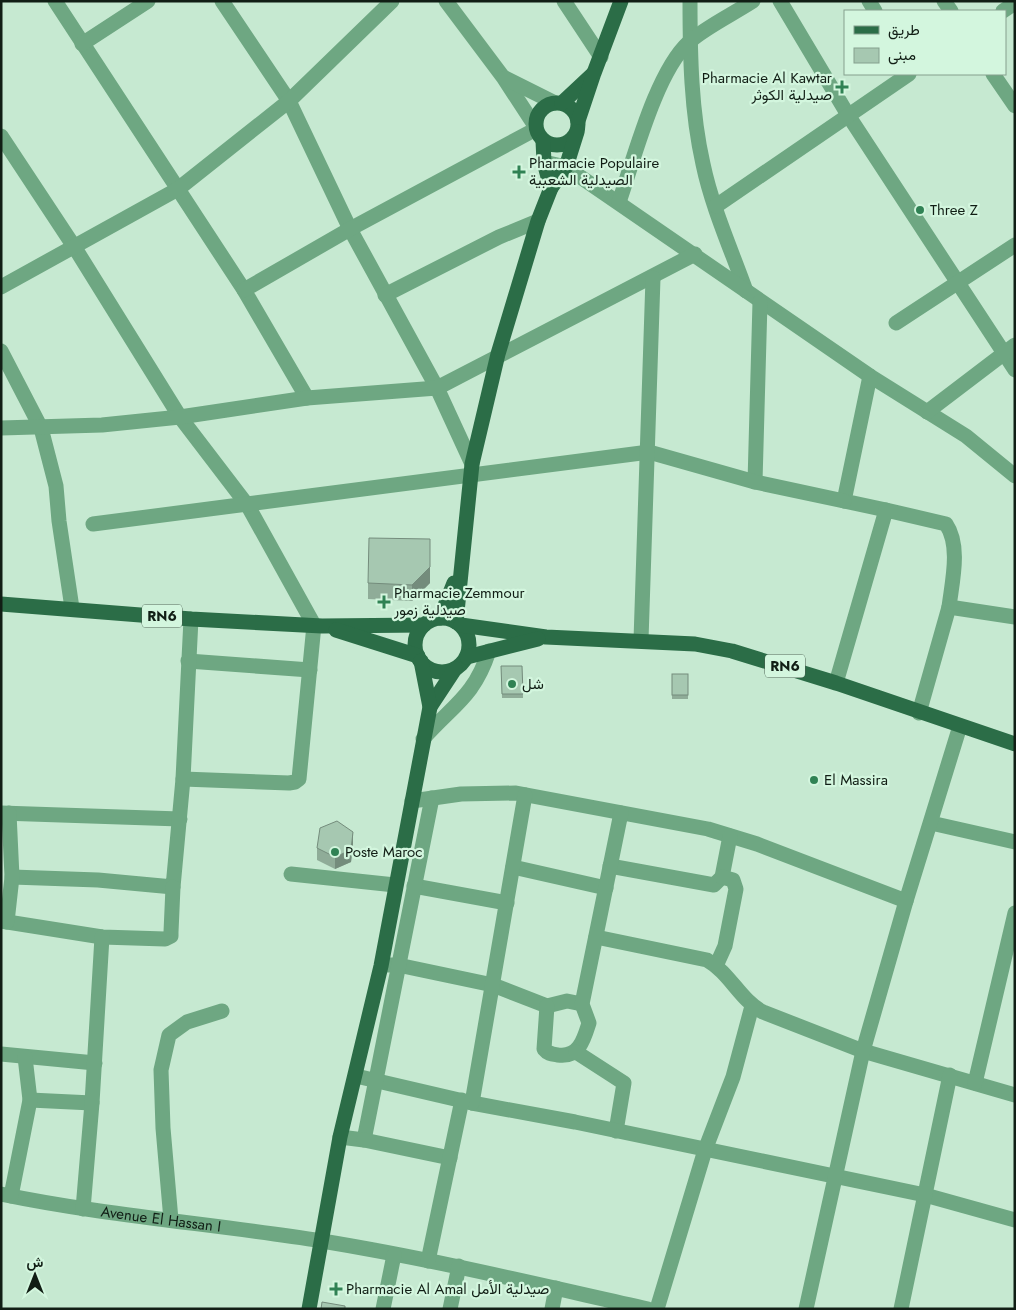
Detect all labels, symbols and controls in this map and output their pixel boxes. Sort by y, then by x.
legend [844,10,1006,75]
text: طريق [888,19,920,41]
text: مبنى [888,44,916,66]
place label: Pharmacie Al Kawtar صيدلية الكوثر [702,67,833,106]
marker: Pharmacie Al Kawtar صيدلية الكوثر [836,81,848,93]
place label: Pharmacie Populaire الصيدلية الشعبية [529,152,660,191]
marker: Pharmacie Populaire الصيدلية الشعبية [513,166,525,178]
place label: Three Z [930,199,978,221]
marker: Three Z [914,204,926,216]
place label: Pharmacie Zemmour صيدلية زمور [393,582,526,621]
marker: Pharmacie Zemmour صيدلية زمور [378,596,390,608]
road number: RN6 [142,604,182,628]
road number: RN6 [765,654,805,678]
place label: شل [522,673,544,695]
marker: شل [506,678,518,690]
place label: El Massira [824,769,888,791]
marker: El Massira [808,774,820,786]
place label: Poste Maroc [345,841,422,863]
marker: Poste Maroc [329,846,341,858]
street label: Avenue El Hassan I [100,1200,222,1238]
north arrow [10,1250,60,1300]
text: ش [27,1252,44,1272]
place label: Pharmacie Al Amal صيدلية الأمل [346,1278,549,1300]
marker: Pharmacie Al Amal صيدلية الأمل [330,1283,342,1295]

